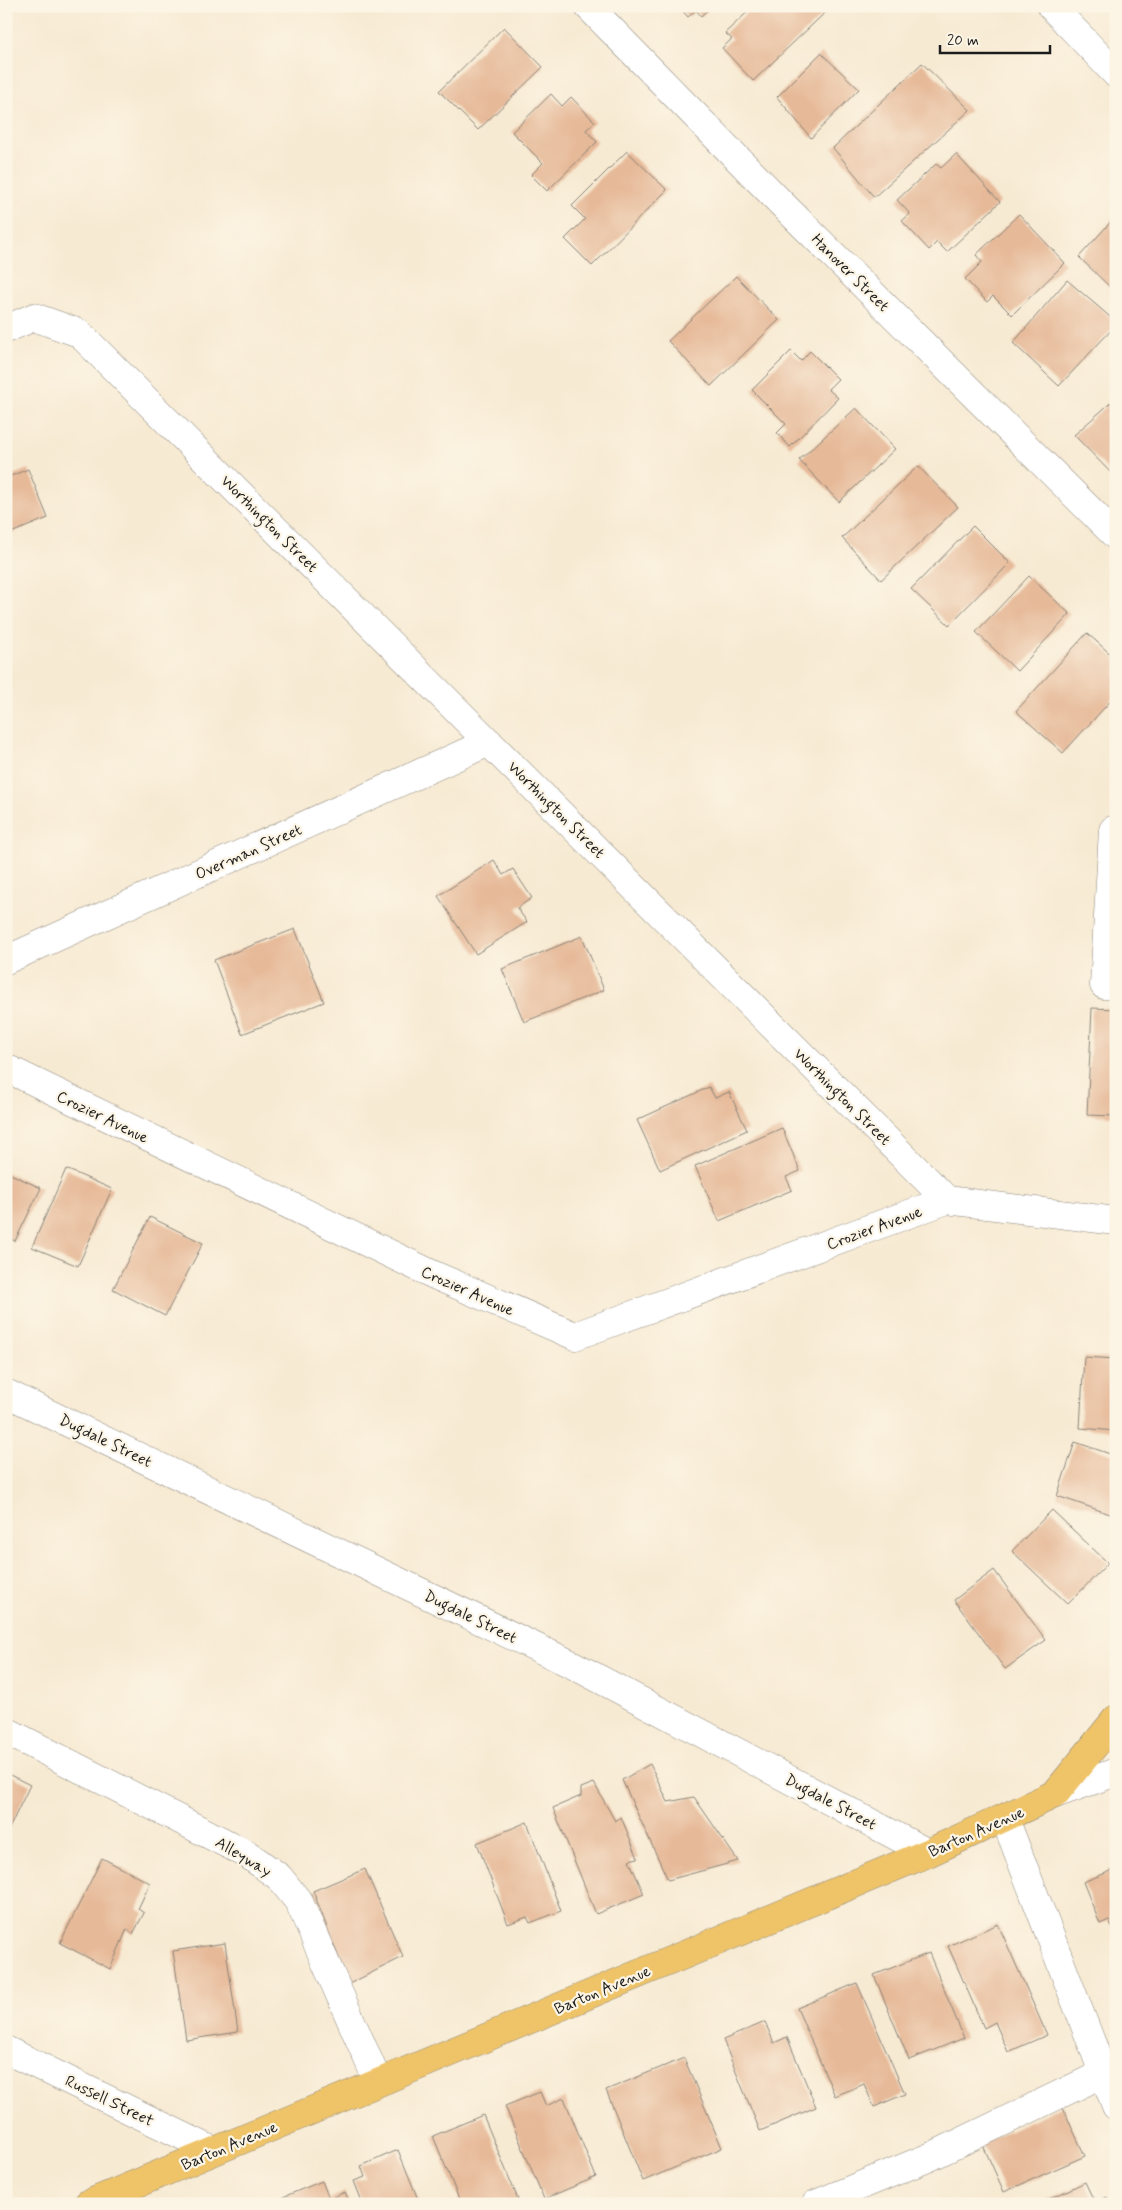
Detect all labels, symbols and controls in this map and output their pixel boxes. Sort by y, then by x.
scale bar [940,22,1050,54]
text: 20 m [947,31,979,51]
street label: Hanover Street [806,230,893,317]
street label: Worthington Street [215,471,322,578]
street label: Worthington Street [502,757,609,864]
street label: Overman Street [192,819,305,885]
street label: Worthington Street [788,1044,895,1151]
street label: Crozier Avenue [53,1086,152,1149]
street label: Crozier Avenue [824,1201,926,1255]
street label: Crozier Avenue [417,1261,518,1321]
street label: Dugdale Street [55,1410,155,1474]
street label: Dugdale Street [420,1586,520,1650]
street label: Dugdale Street [780,1769,880,1836]
street label: Barton Avenue [925,1802,1028,1863]
street label: Alleyway [211,1832,275,1882]
street label: Barton Avenue [551,1960,654,2020]
street label: Russell Street [61,2071,158,2132]
street label: Barton Avenue [178,2116,281,2176]

